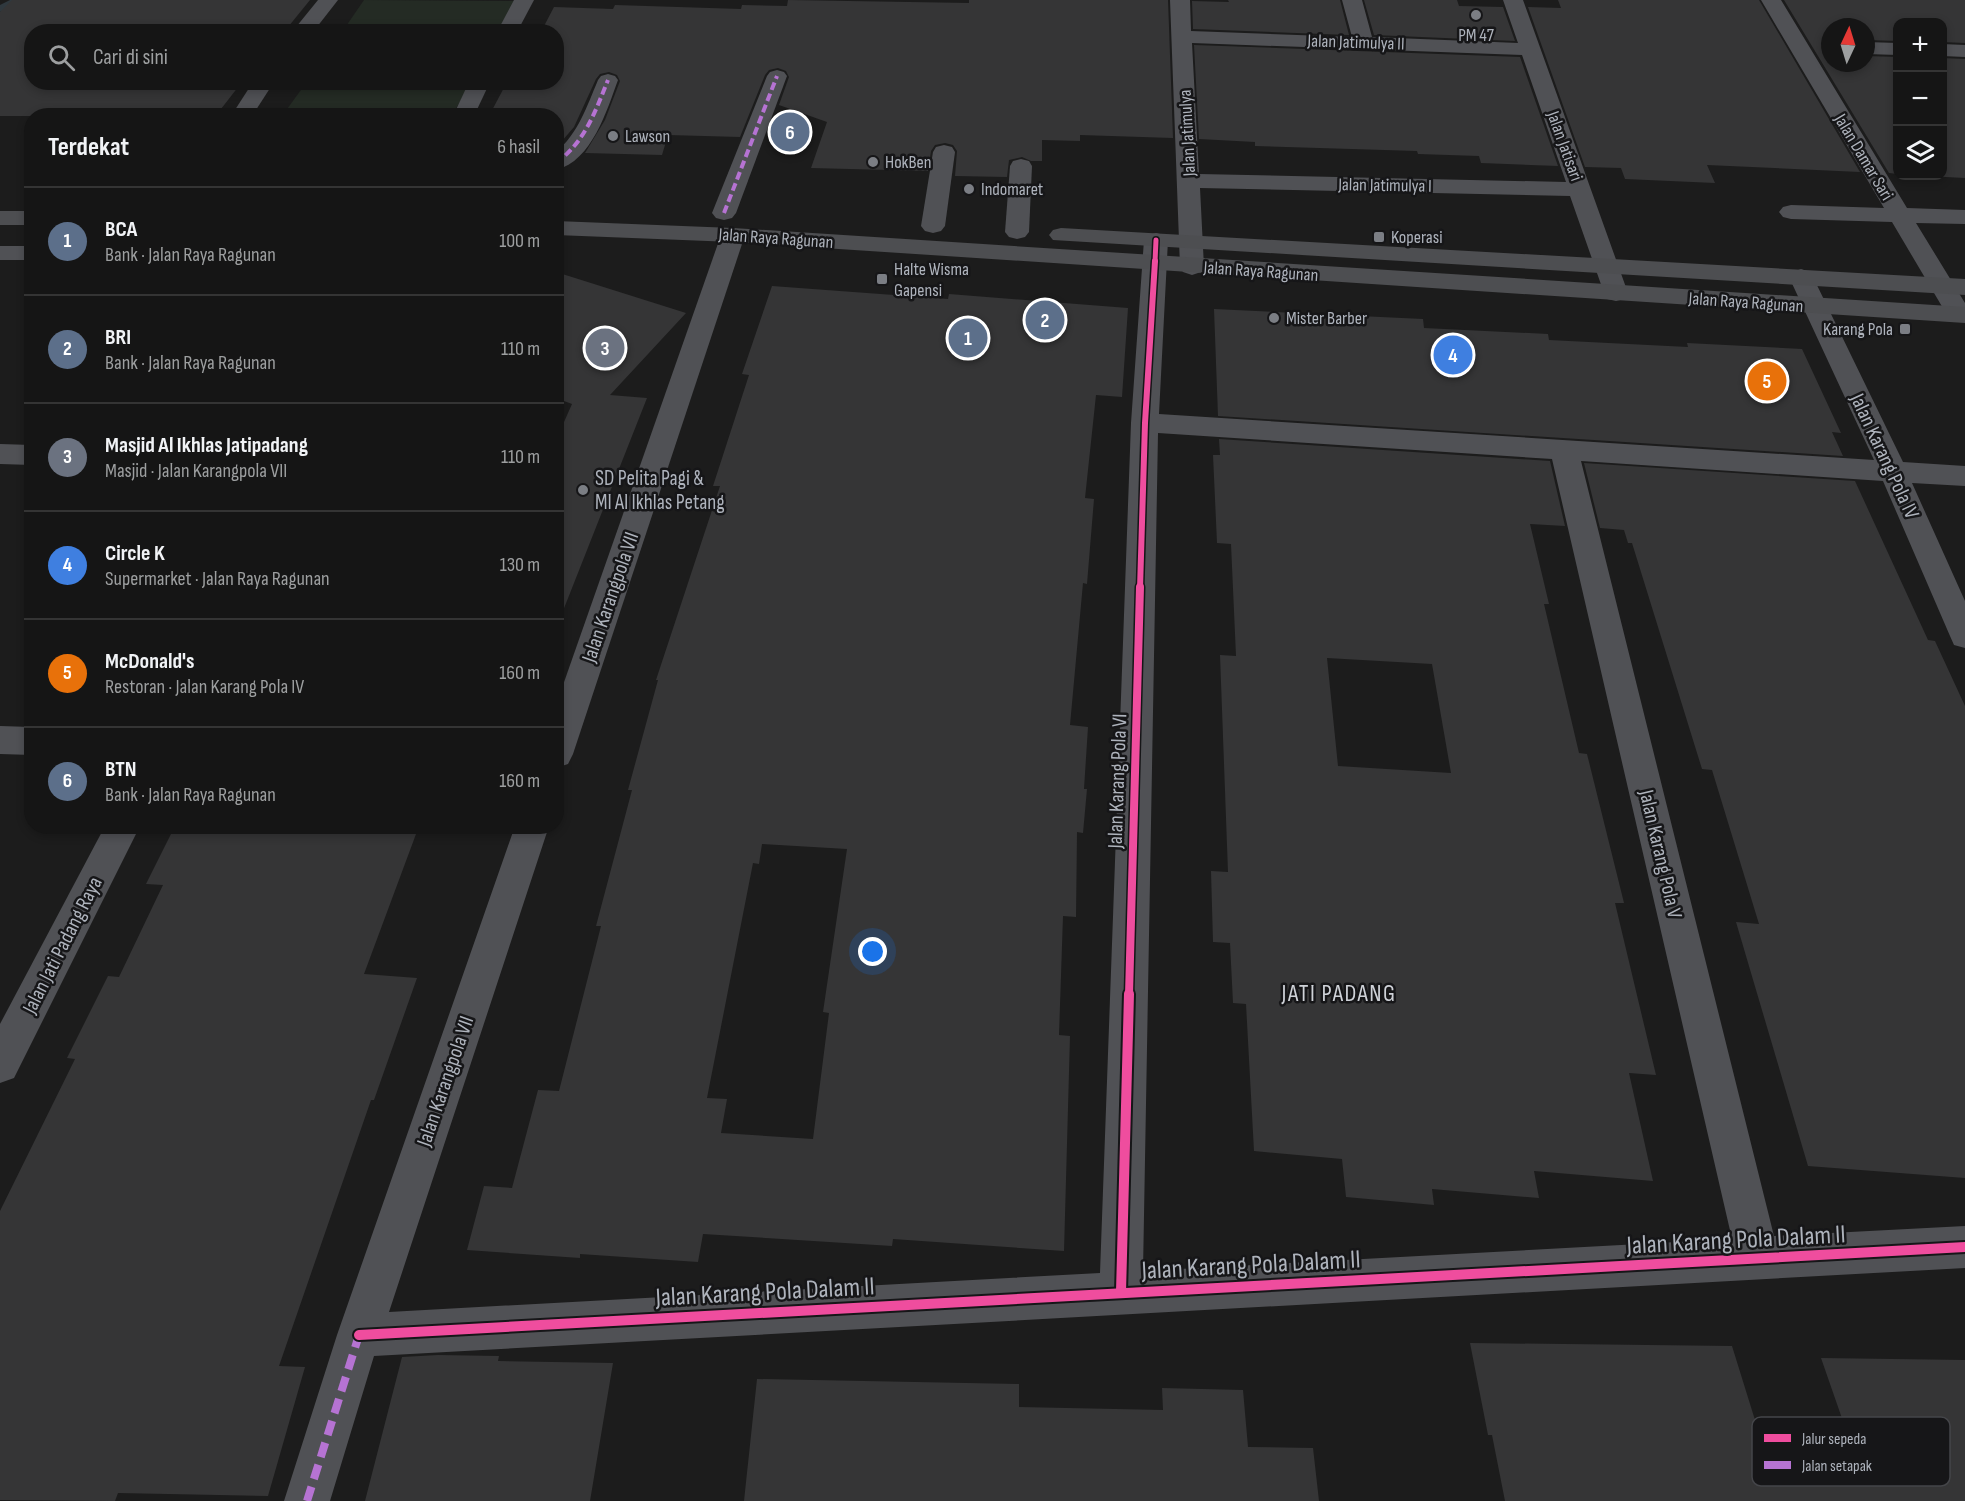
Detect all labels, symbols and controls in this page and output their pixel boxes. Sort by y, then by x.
marker: PM 47 [1469,8,1483,22]
north arrow [1821,18,1875,72]
map controls [1893,18,1947,180]
button: + [1893,18,1947,72]
search box [24,24,564,90]
place label: PM 47 [1458,25,1495,46]
street label: Jalan Jatimulya II [1306,30,1405,55]
icon: search [45,41,78,74]
text: Cari di sini [93,44,168,71]
button: − [1893,72,1947,126]
street label: Jalan Jatimulya [1175,89,1200,178]
street label: Jalan Jatisari [1542,107,1587,184]
pin: 6 [770,110,810,154]
street label: Jalan Damar Sari [1829,110,1897,204]
place label: Lawson [625,126,670,147]
button: layers [1893,126,1947,180]
marker: Lawson [606,129,620,143]
text: Terdekat [48,132,129,163]
text: 6 hasil [497,135,540,159]
place label: HokBen [885,152,931,173]
marker: HokBen [866,155,880,169]
street label: Jalan Jatimulya I [1337,174,1432,197]
place label: Indomaret [981,179,1044,200]
marker: Indomaret [962,182,976,196]
text: BCA [105,216,137,243]
street label: Jalan Raya Ragunan [717,224,834,253]
place label: Koperasi [1391,227,1443,248]
text: 1 [64,229,71,253]
text: 100 m [499,229,540,253]
marker: Koperasi [1372,230,1386,244]
text: Bank · Jalan Raya Ragunan [105,243,276,267]
street label: Jalan Raya Ragunan [1202,257,1319,286]
place label: Halte Wisma Gapensi [894,259,969,301]
marker: Halte Wisma Gapensi [875,272,889,286]
street label: Jalan Raya Ragunan [1687,288,1804,317]
pin: 2 [1026,298,1064,342]
place label: Mister Barber [1286,308,1367,329]
marker: Mister Barber [1267,311,1281,325]
pin: 1 [948,316,988,360]
place label: Karang Pola [1823,319,1893,340]
marker: Karang Pola [1898,322,1912,336]
text: BRI [105,324,131,351]
pin: 3 [586,326,624,370]
pin: 4 [1434,332,1472,378]
text: 2 [63,337,72,361]
text: 110 m [501,337,540,361]
text: Bank · Jalan Raya Ragunan [105,351,276,375]
pin: 5 [1748,358,1786,404]
street label: Jalan Karang Pola IV [1844,389,1925,523]
text: Masjid Al Ikhlas Jatipadang [105,432,308,459]
text: 3 [63,445,72,469]
text: 110 m [501,445,540,469]
text: Masjid · Jalan Karangpola VII [105,459,287,483]
place label: SD Pelita Pagi & MI Al Ikhlas Petang [595,466,725,515]
marker: SD Pelita Pagi & MI Al Ikhlas Petang [576,483,590,497]
street label: Jalan Karangpola VII [576,529,644,666]
text: Circle K [105,540,165,567]
text: 4 [63,553,72,577]
text: 130 m [500,553,540,577]
text: Supermarket · Jalan Raya Ragunan [105,567,330,591]
text: McDonald's [105,648,194,675]
text: 5 [63,661,72,685]
text: 160 m [499,661,540,685]
text: Restoran · Jalan Karang Pola IV [105,675,304,699]
street label: Jalan Karang Pola VI [1103,713,1132,850]
text: BTN [105,756,137,783]
text: 6 [63,769,72,793]
text: 160 m [499,769,540,793]
text: Bank · Jalan Raya Ragunan [105,783,276,807]
street label: Jalan Karang Pola V [1633,786,1688,921]
street label: Jalan Jati Padang Raya [17,873,108,1019]
your location [858,937,887,966]
district label: JATI PADANG [1281,979,1397,1008]
street label: Jalan Karangpola VII [411,1013,479,1150]
street label: Jalan Karang Pola Dalam II [1625,1219,1846,1262]
street label: Jalan Karang Pola Dalam II [1140,1244,1361,1287]
street label: Jalan Karang Pola Dalam II [654,1271,875,1314]
legend [1752,1417,1950,1486]
text: Jalur sepeda [1801,1430,1866,1449]
text: Jalan setapak [1801,1457,1872,1476]

